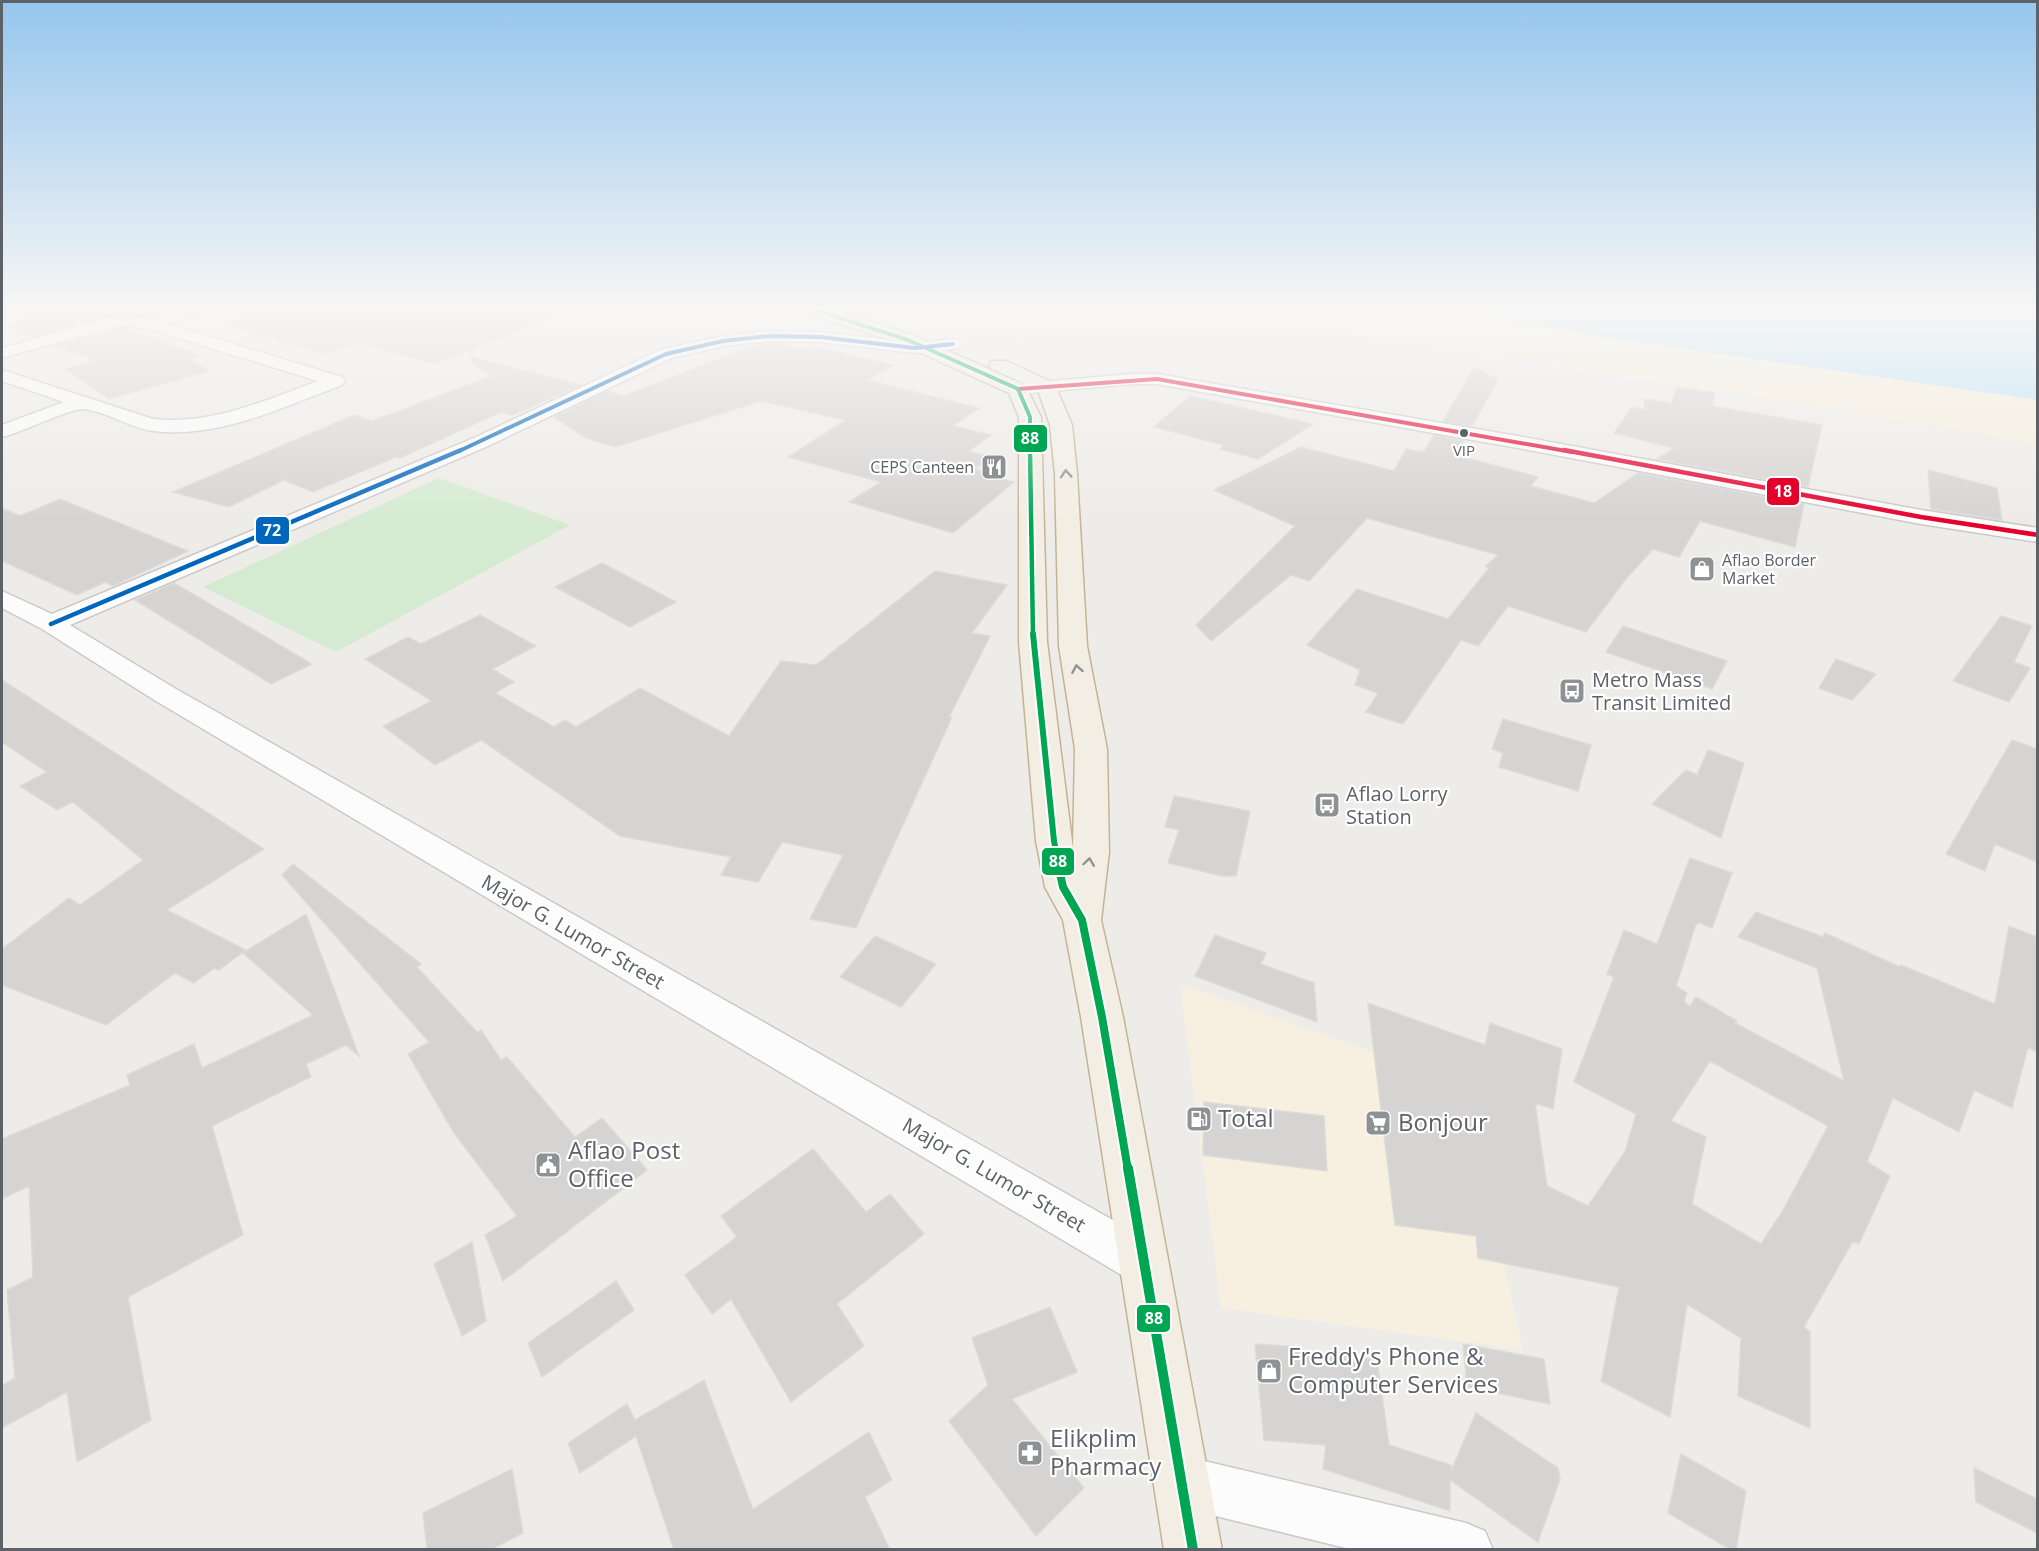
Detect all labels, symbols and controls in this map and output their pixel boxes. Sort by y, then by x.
line badge: 88 [1013,424,1048,453]
text: 88 [1021,427,1039,449]
marker: VIP [1458,427,1470,439]
place label: VIP [1453,440,1475,460]
restaurant icon: CEPS Canteen [979,452,1009,482]
place label: CEPS Canteen [870,456,974,478]
one-way arrow [1059,470,1072,479]
line badge: 18 [1766,477,1800,506]
text: 18 [1774,480,1792,502]
line badge: 72 [255,516,290,545]
text: 72 [263,519,281,541]
place label: Aflao Border Market [1722,549,1816,589]
shop icon: Aflao Border Market [1687,554,1717,584]
one-way arrow [1071,664,1084,674]
place label: Metro Mass Transit Limited [1592,666,1731,716]
bus stop icon: Metro Mass Transit Limited [1557,676,1587,706]
place label: Aflao Lorry Station [1346,780,1449,830]
bus stop icon: Aflao Lorry Station [1312,790,1342,820]
line badge: 88 [1041,847,1075,876]
text: 88 [1049,850,1067,872]
one-way arrow [1083,858,1095,867]
street label: Major G. Lumor Street [477,868,670,995]
place label: Total [1218,1101,1274,1134]
fuel station icon: Total [1184,1104,1214,1134]
place label: Bonjour [1398,1105,1488,1138]
supermarket icon: Bonjour [1363,1108,1393,1138]
street label: Major G. Lumor Street [898,1111,1091,1238]
place label: Aflao Post Office [568,1133,680,1194]
public building icon: Aflao Post Office [533,1150,563,1180]
line badge: 88 [1136,1304,1171,1333]
text: 88 [1145,1307,1163,1329]
place label: Freddy's Phone & Computer Services [1288,1339,1498,1400]
shop icon: Freddy's Phone & Computer Services [1254,1356,1284,1386]
place label: Elikplim Pharmacy [1050,1421,1162,1482]
pharmacy icon: Elikplim Pharmacy [1015,1438,1045,1468]

